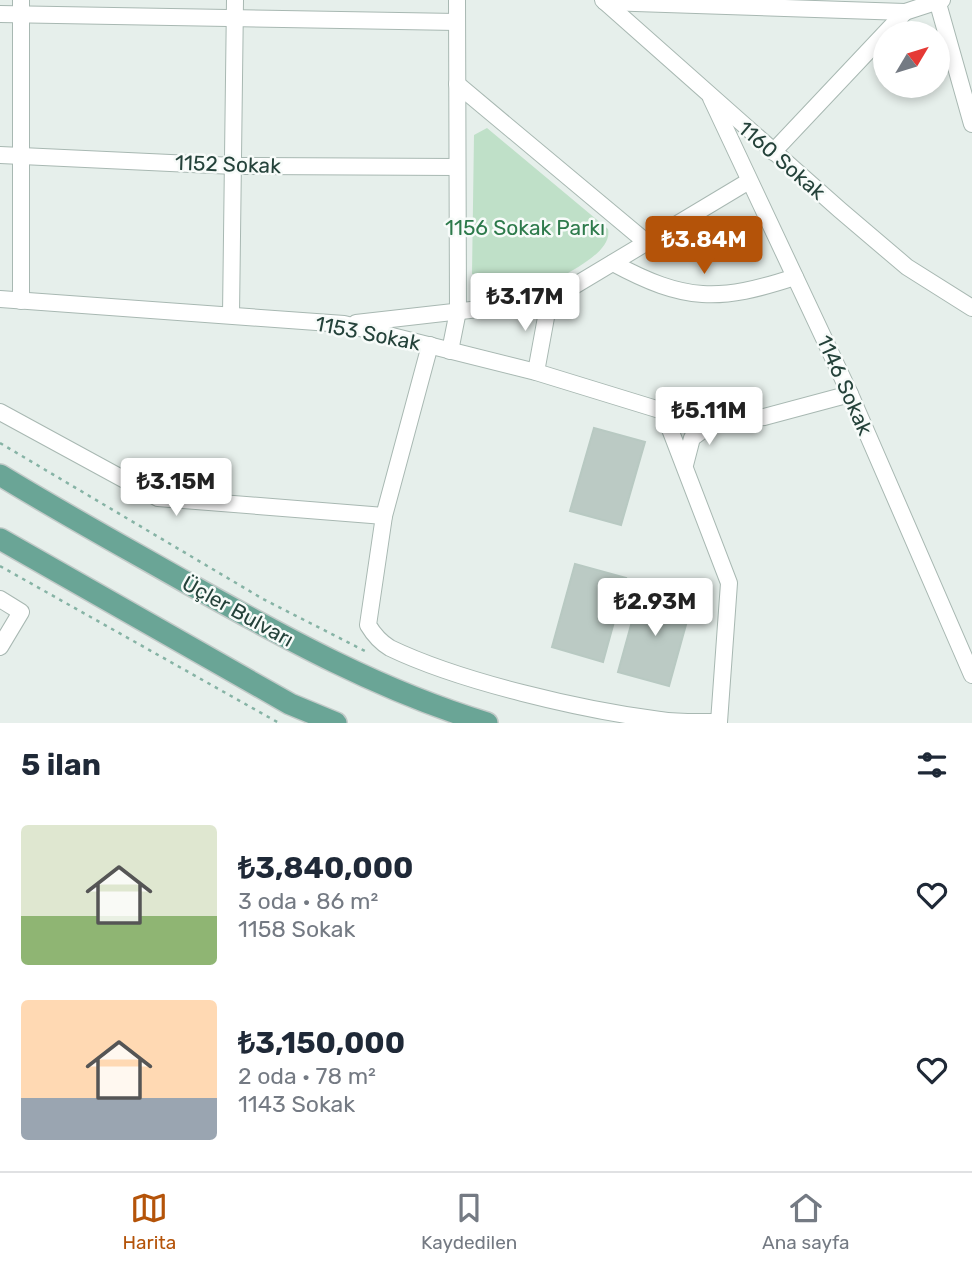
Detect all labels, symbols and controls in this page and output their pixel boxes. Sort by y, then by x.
north arrow [873,21,950,98]
map controls [873,21,950,98]
street label: 1160 Sokak [733,115,831,205]
street label: 1152 Sokak [175,150,282,178]
park label: 1156 Sokak Parkı [445,215,605,240]
pin: ₺3.84M [647,216,761,276]
text: ₺3.84M [661,225,747,253]
pin: ₺3.17M [468,274,582,333]
text: ₺3.17M [486,282,564,310]
street label: 1153 Sokak [313,311,423,355]
street label: 1146 Sokak [812,331,878,439]
pin: ₺5.11M [652,388,766,447]
text: ₺5.11M [672,396,746,424]
pin: ₺3.15M [119,458,233,518]
text: ₺3.15M [137,467,215,495]
street label: Üçler Bulvarı [178,570,298,652]
pin: ₺2.93M [598,578,712,638]
text: ₺2.93M [614,587,696,615]
icon: filters [913,746,951,784]
text: 5 ilan [21,747,101,783]
text: ₺3,840,000 [238,850,413,886]
icon: home [77,853,161,937]
icon: heart [913,876,951,914]
text: 3 oda · 86 m² [238,887,378,915]
text: 1158 Sokak [238,915,355,943]
text: ₺3,150,000 [238,1025,405,1061]
icon: home [77,1028,161,1112]
icon: heart [913,1051,951,1089]
text: 2 oda · 78 m² [238,1062,376,1090]
text: 1143 Sokak [238,1090,355,1118]
tab: Harita [122,1189,176,1254]
tab: Kaydedilen [421,1189,517,1254]
tab: Ana sayfa [762,1189,850,1254]

